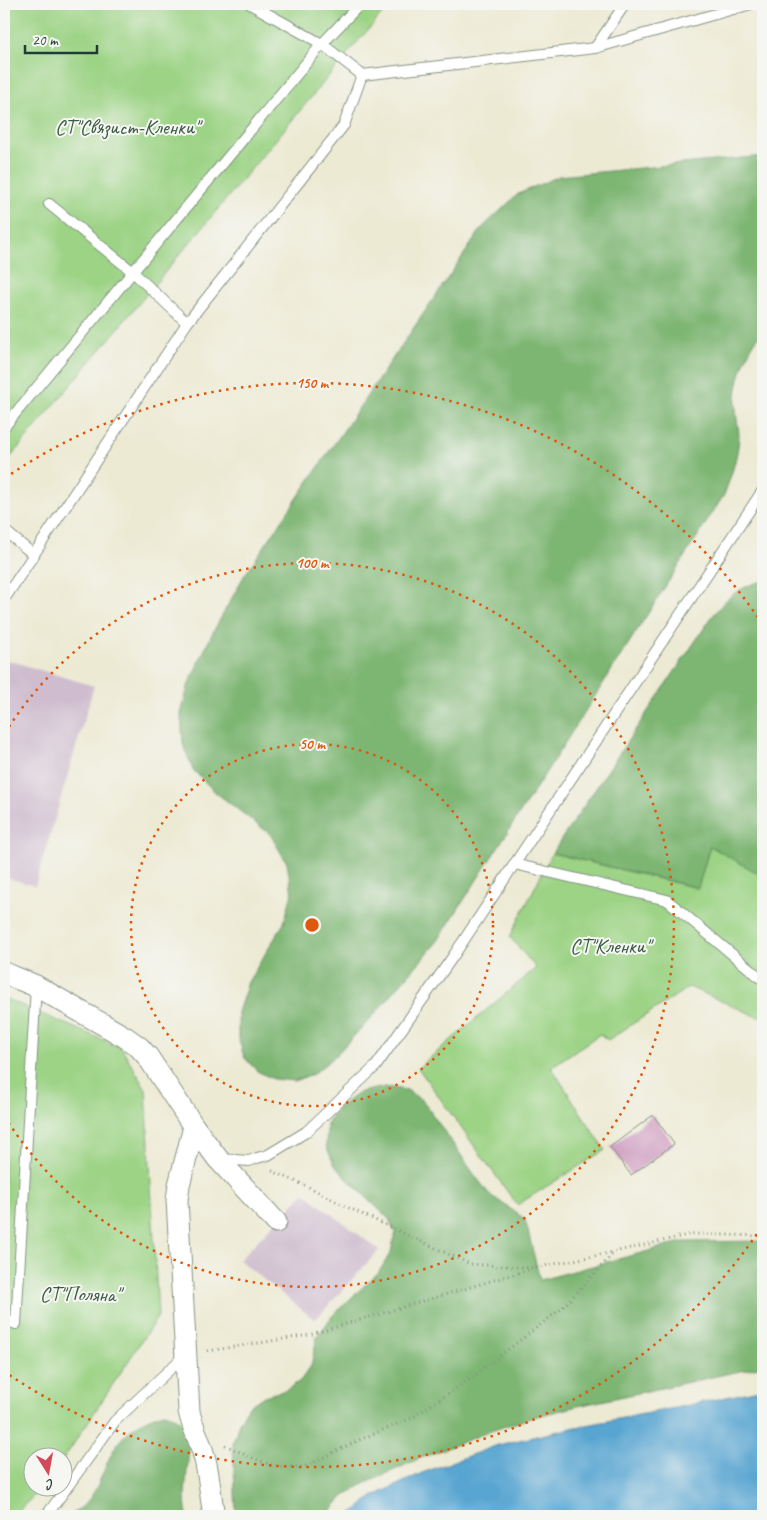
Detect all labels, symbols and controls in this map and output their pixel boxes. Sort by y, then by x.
scale bar [25,22,98,54]
text: 20 m [32,31,59,50]
park label: СТ"Связист-Кленки" [55,114,203,140]
text: 150 m [296,374,330,393]
text: 100 m [296,554,330,573]
text: 50 m [299,735,326,754]
centre of rings [303,916,321,934]
park label: СТ"Кленки" [570,933,654,959]
park label: СТ"Поляна" [40,1281,124,1307]
north arrow [22,1448,72,1498]
text: С [43,1475,55,1494]

